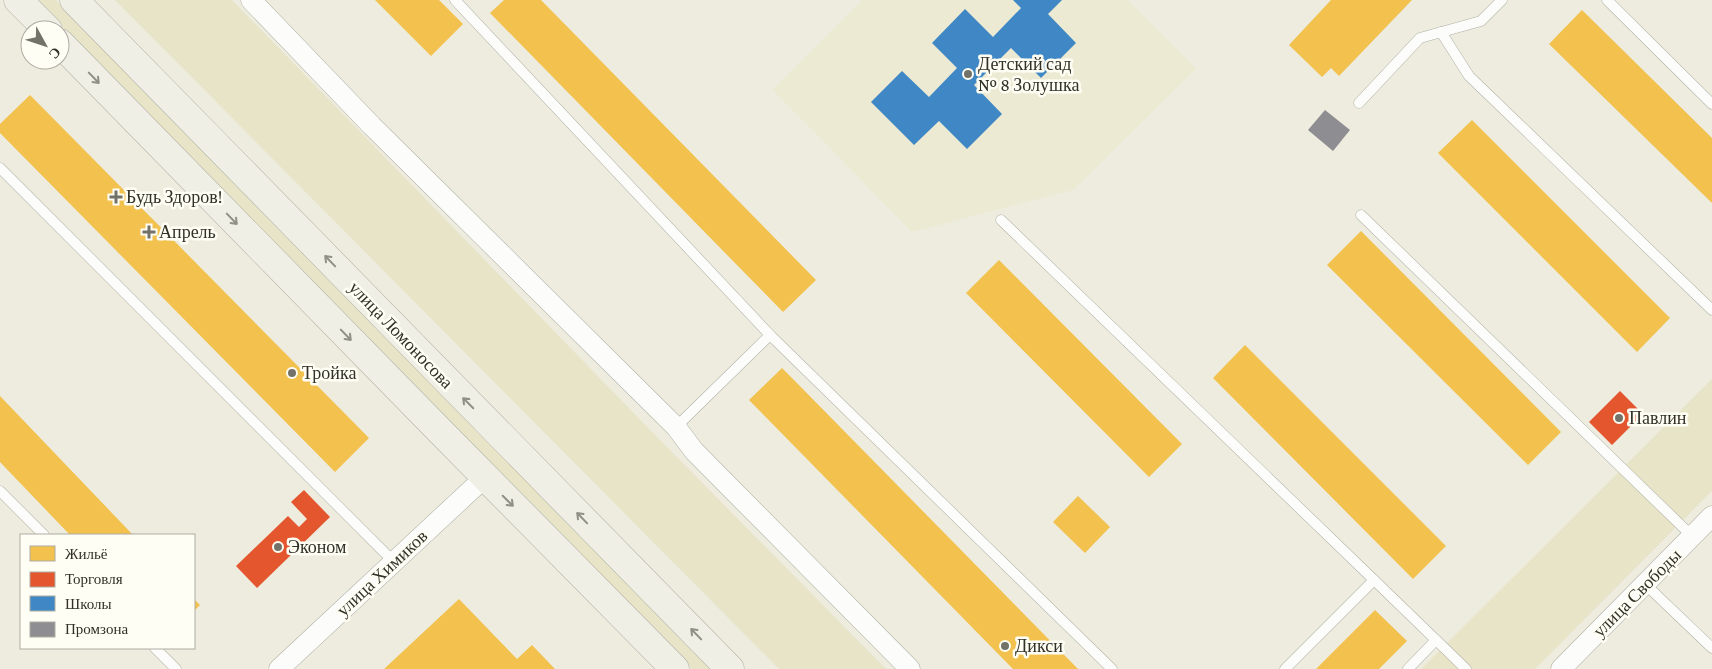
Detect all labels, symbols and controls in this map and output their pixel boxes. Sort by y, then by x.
north arrow [20,20,70,70]
text: С [46,44,64,62]
place label: Детский сад № 8 Золушка [978,54,1079,95]
marker: Детский сад № 8 Золушка [962,68,974,80]
one-way arrow [88,71,100,84]
place label: Будь Здоров! [126,187,222,207]
marker: Будь Здоров! [110,191,122,203]
one-way arrow [226,213,238,225]
place label: Апрель [159,222,216,242]
marker: Апрель [143,226,155,238]
one-way arrow [324,256,336,268]
street label: улица Ломоносова [345,277,457,393]
one-way arrow [339,329,352,341]
place label: Тройка [302,363,356,383]
marker: Тройка [286,367,298,379]
one-way arrow [462,396,474,409]
place label: Павлин [1629,408,1687,428]
marker: Павлин [1613,412,1625,424]
one-way arrow [502,495,515,507]
one-way arrow [576,512,588,524]
street label: улица Химиков [332,526,432,620]
legend [20,534,195,649]
place label: Эконом [288,537,346,557]
marker: Эконом [272,541,284,553]
street label: улица Свободы [1589,545,1685,641]
text: Жильё [65,546,108,562]
text: Торговля [65,571,123,587]
text: Школы [65,596,112,612]
text: Промзона [65,621,128,637]
one-way arrow [690,628,702,640]
place label: Дикси [1015,636,1063,656]
marker: Дикси [999,640,1011,652]

